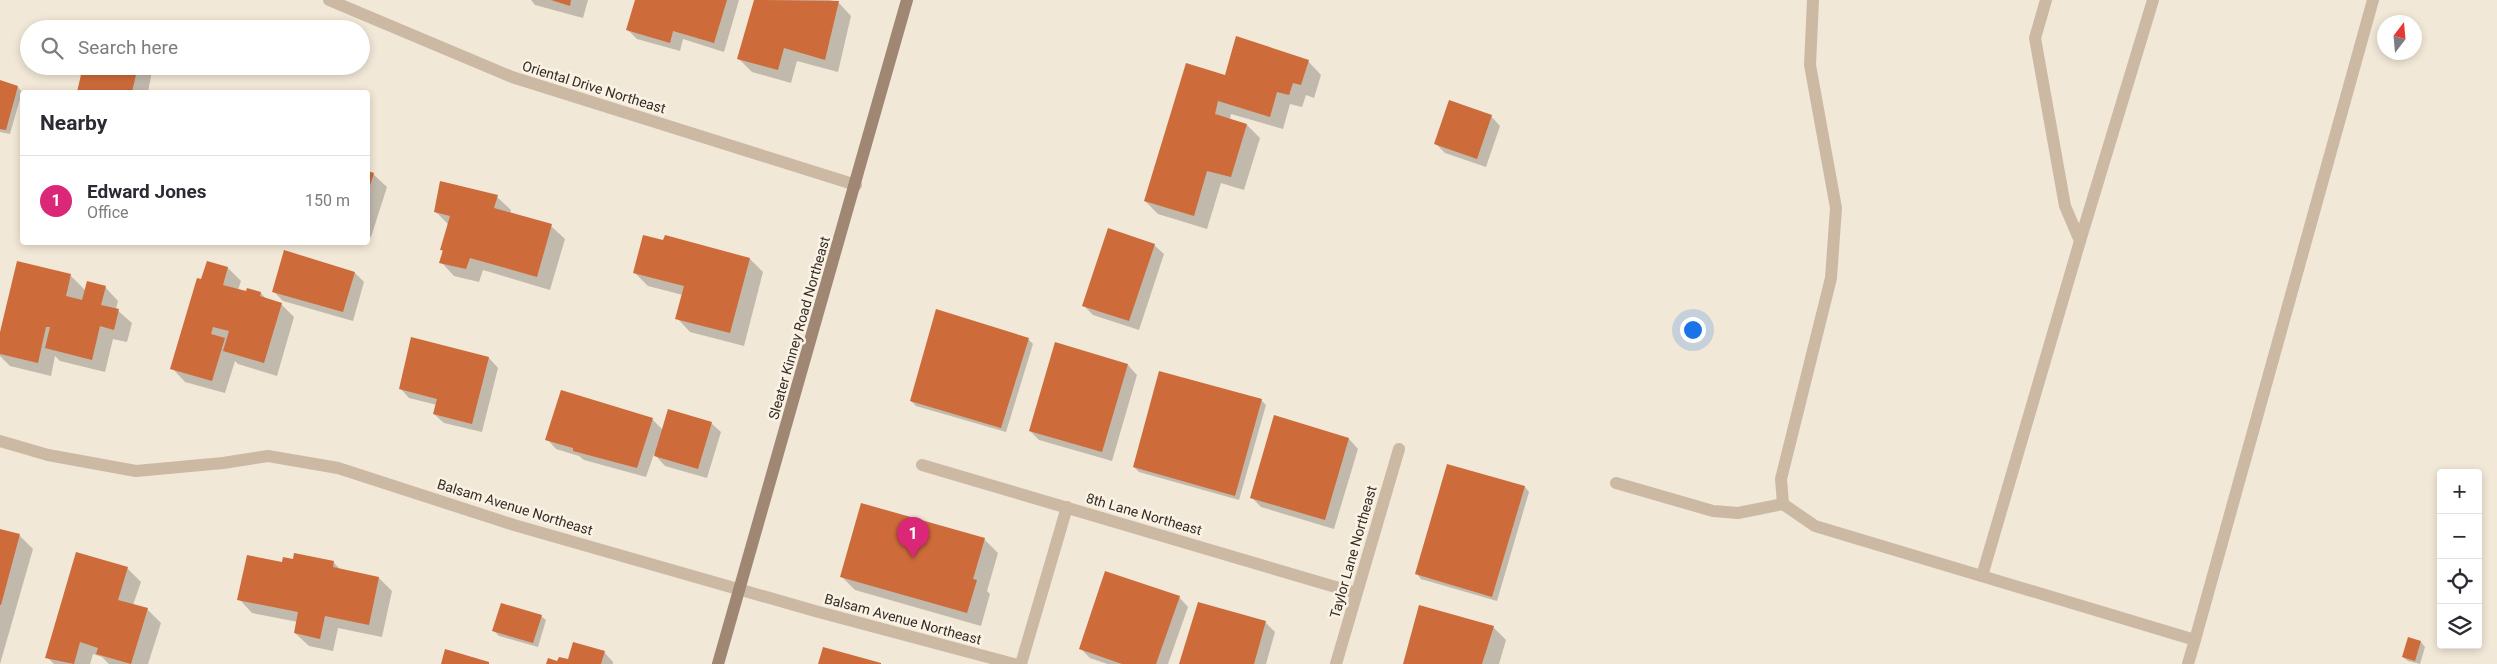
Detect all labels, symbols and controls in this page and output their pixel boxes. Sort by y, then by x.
north arrow [2377,15,2422,60]
search box [20,20,370,75]
icon: search [38,34,66,62]
text: Search here [78,36,178,59]
street label: Oriental Drive Northeast [520,58,668,117]
text: Nearby [40,111,107,135]
text: Edward Jones [87,180,207,203]
text: 1 [51,191,61,210]
text: 150 m [305,191,350,210]
text: Office [87,203,129,222]
street label: Sleater Kinney Road Northeast [765,234,833,421]
your location [1680,317,1706,343]
map controls [2437,469,2482,649]
button: + [2437,469,2482,514]
street label: Balsam Avenue Northeast [435,476,595,538]
street label: Taylor Lane Northeast [1326,483,1380,620]
street label: 8th Lane Northeast [1084,490,1204,538]
button: − [2437,514,2482,559]
pin: 1 [897,517,929,558]
button: locate [2437,559,2482,604]
street label: Balsam Avenue Northeast [823,590,984,648]
button: layers [2437,604,2482,649]

